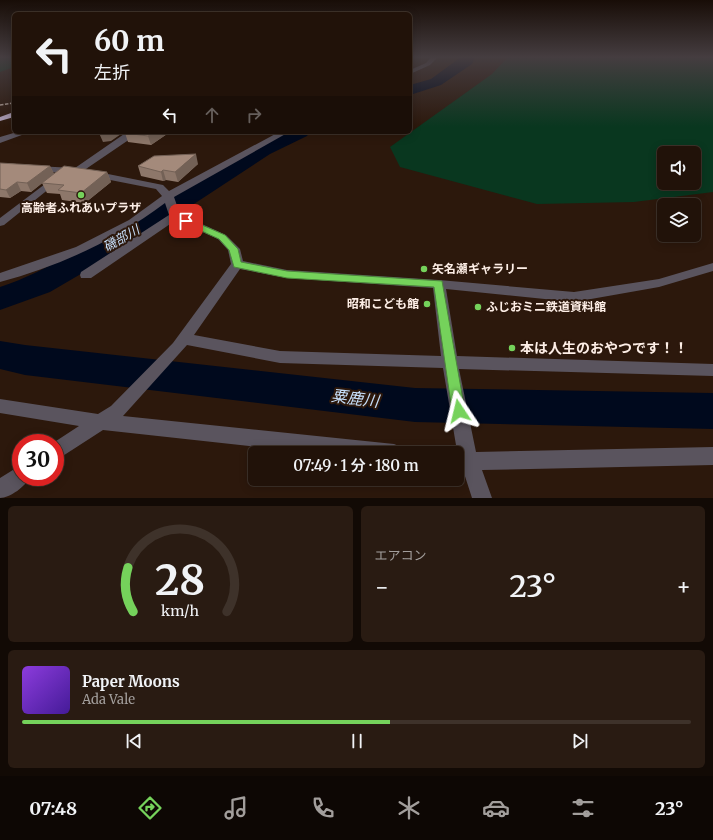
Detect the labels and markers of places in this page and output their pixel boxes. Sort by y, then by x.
marker: 高齢者ふれあいプラザ [76,190,86,200]
place label: 高齢者ふれあいプラザ [21,200,141,215]
pin [169,204,203,238]
place label: 矢名瀬ギャラリー [432,261,528,276]
marker: 矢名瀬ギャラリー [419,264,429,274]
place label: 昭和こども館 [347,296,419,311]
marker: 昭和こども館 [422,299,432,309]
place label: ふじおミニ鉄道資料館 [486,299,606,314]
marker: ふじおミニ鉄道資料館 [473,302,483,312]
place label: 本は人生のおやつです！！ [520,339,688,357]
marker: 本は人生のおやつです！！ [507,343,517,353]

